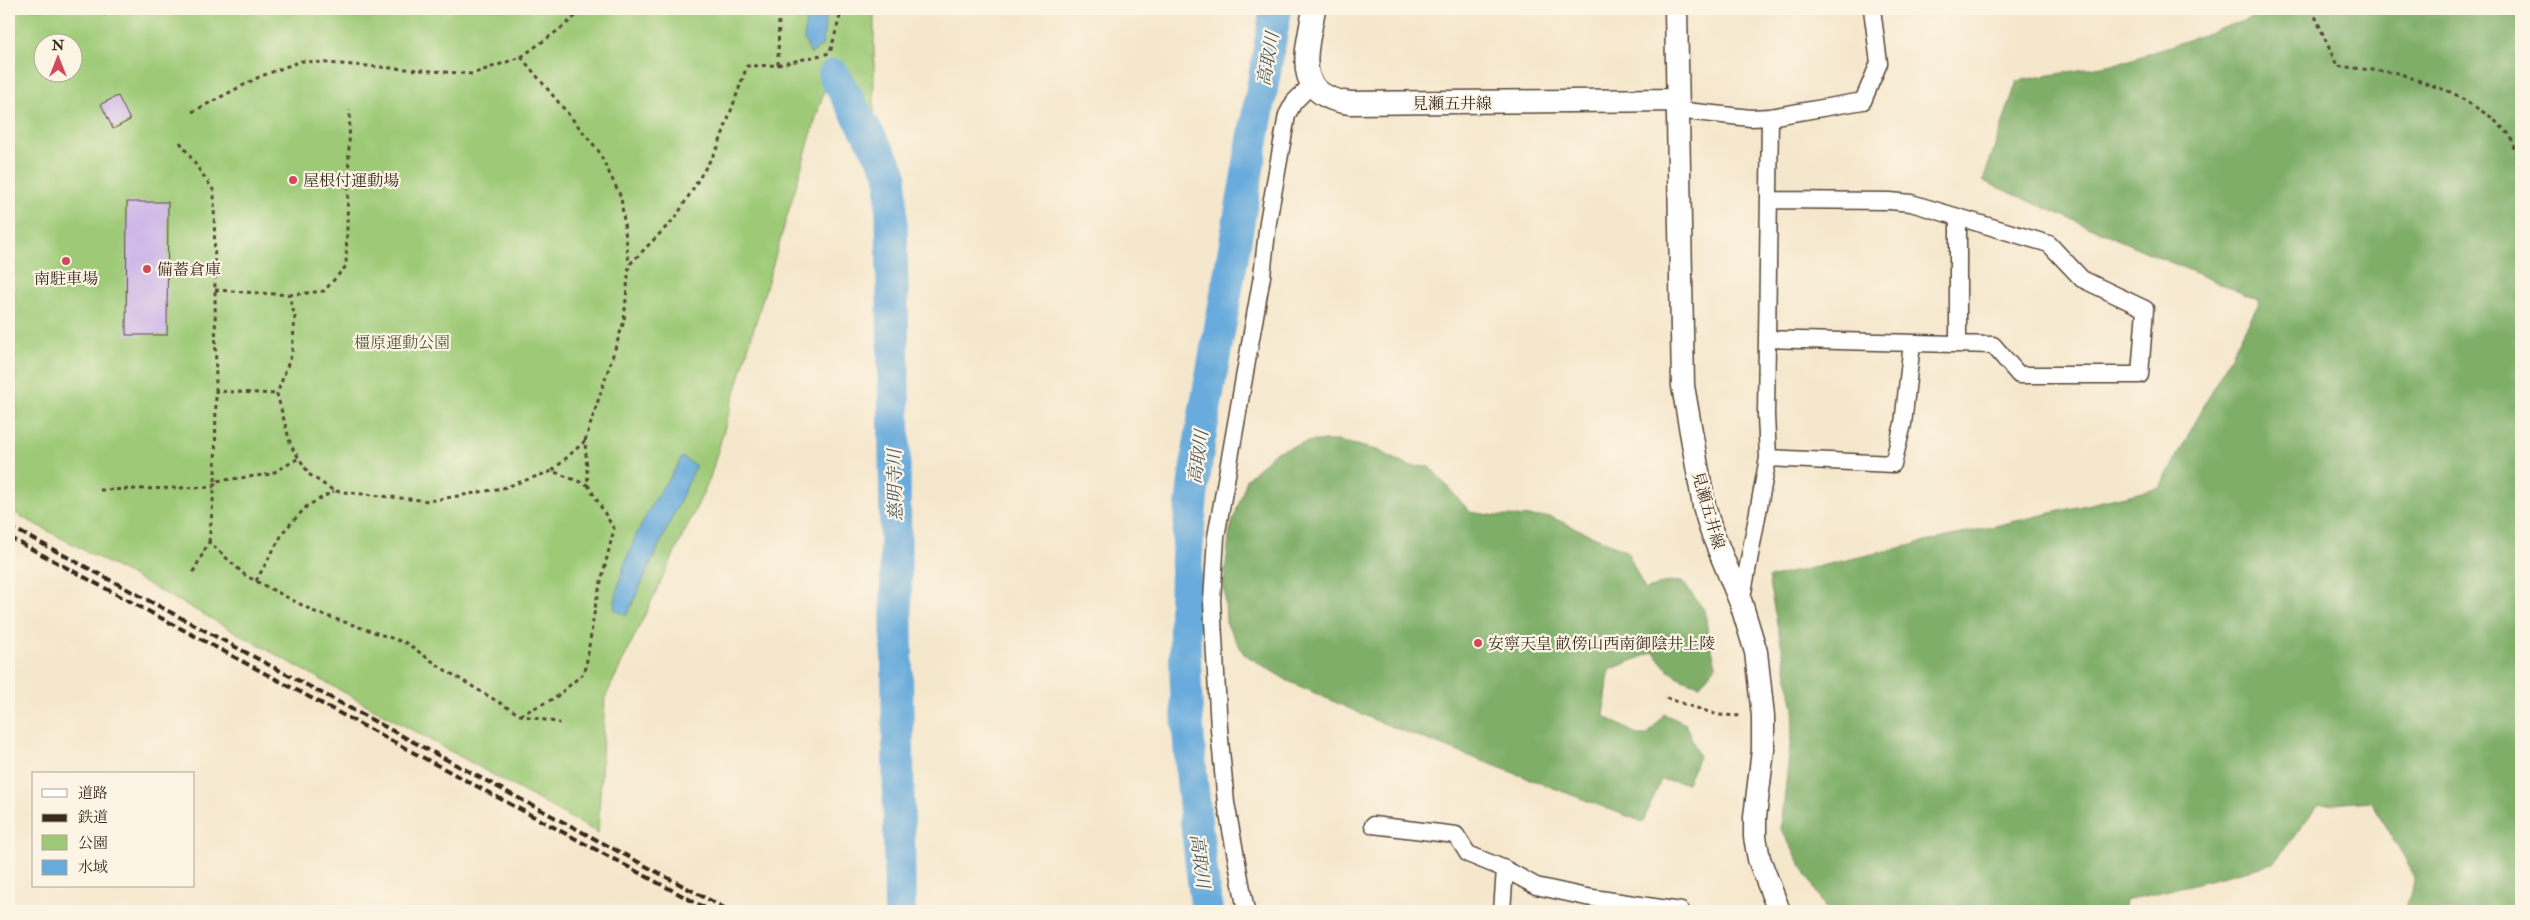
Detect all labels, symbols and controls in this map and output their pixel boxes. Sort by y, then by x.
water label: 高取川 [1252,29,1285,88]
north arrow [32,32,82,82]
text: N [51,37,65,54]
street label: 見瀬五井線 [1412,94,1492,114]
place label: 屋根付運動場 [303,171,399,191]
marker: 屋根付運動場 [287,174,299,186]
marker: 南駐車場 [60,255,72,267]
place label: 備蓄倉庫 [157,260,221,280]
marker: 備蓄倉庫 [141,263,153,275]
place label: 南駐車場 [34,269,98,289]
park label: 橿原運動公園 [354,333,450,353]
water label: 高取川 [1183,427,1214,485]
water label: 慈明寺川 [883,447,908,521]
street label: 見瀬五井線 [1687,469,1729,551]
place label: 安寧天皇 畝傍山西南御陰井上陵 [1488,634,1715,654]
marker: 安寧天皇 畝傍山西南御陰井上陵 [1472,637,1484,649]
legend [32,772,195,888]
text: 道路 [78,784,108,803]
text: 鉄道 [78,808,108,827]
water label: 高取川 [1185,833,1214,891]
text: 公園 [78,834,108,853]
text: 水域 [78,858,108,877]

